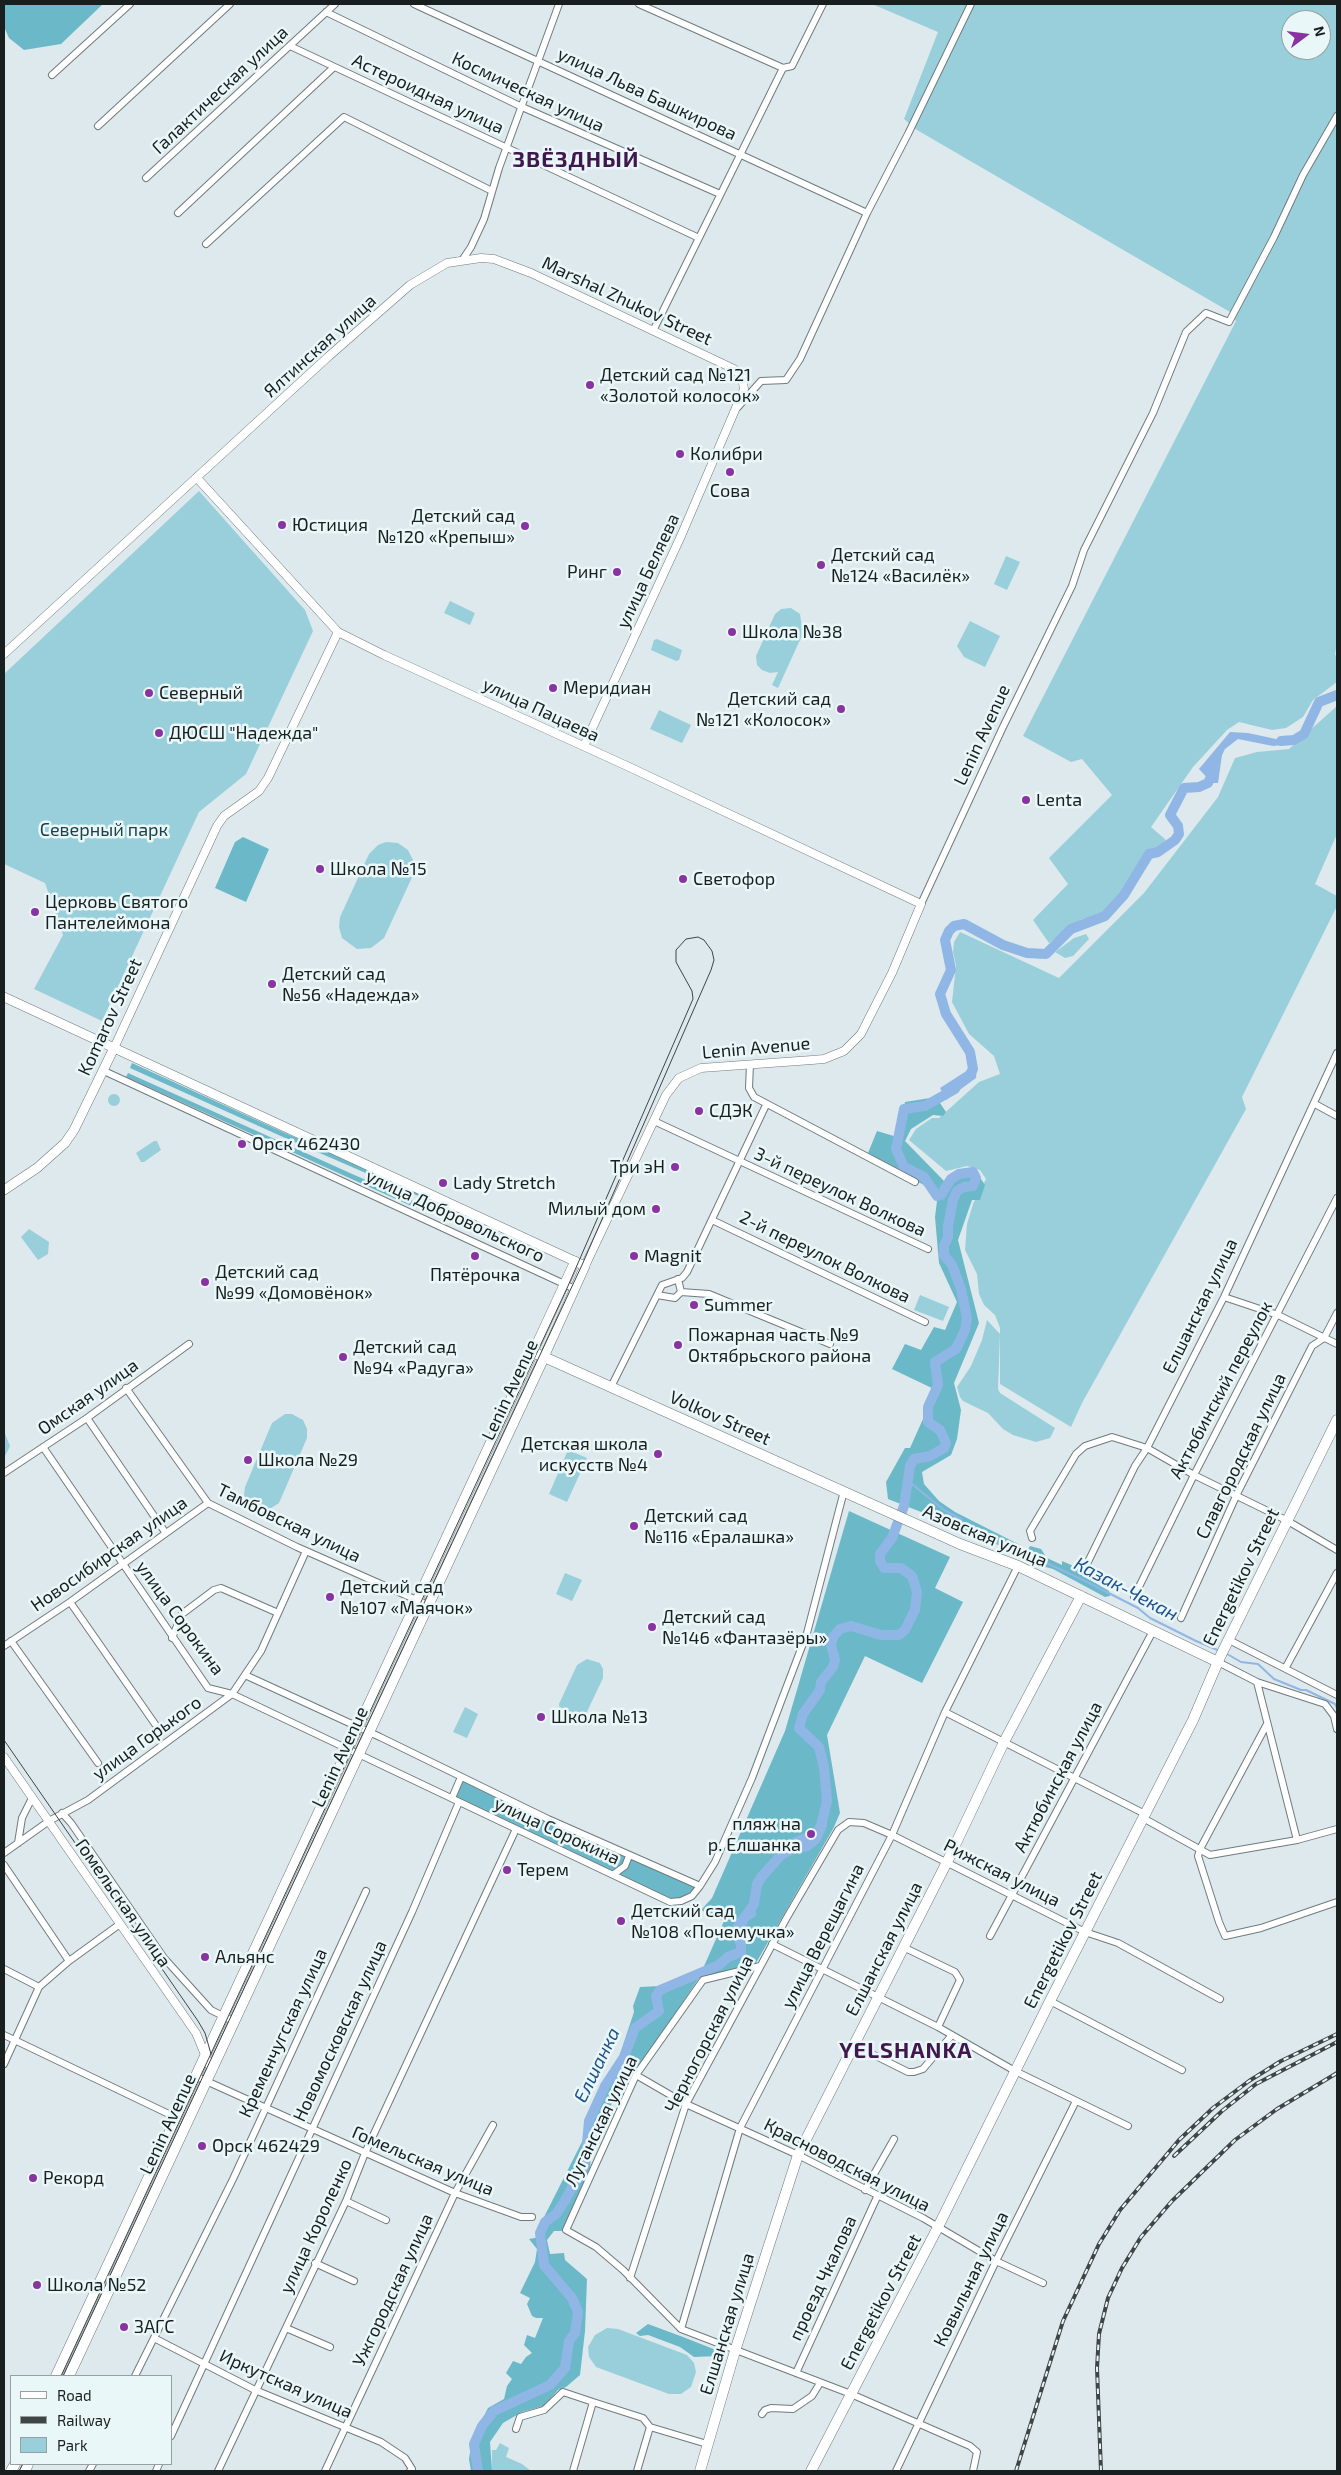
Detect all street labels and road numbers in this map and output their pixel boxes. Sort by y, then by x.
street label: Галактическая улица [148,21,292,159]
street label: улица Льва Башкирова [554,43,740,145]
street label: Космическая улица [448,47,608,137]
street label: Астероидная улица [349,49,507,139]
street label: Marshal Zhukov Street [539,252,715,350]
street label: Ялтинская улица [259,290,381,402]
street label: улица Беляева [612,510,684,632]
street label: улица Пацаева [479,673,603,747]
street label: Lenin Avenue [949,681,1015,789]
street label: Komarov Street [73,955,147,1079]
street label: Lenin Avenue [701,1033,811,1063]
street label: 3-й переулок Волкова [751,1143,929,1241]
street label: улица Добровольского [362,1165,548,1267]
street label: 2-й переулок Волкова [736,1206,914,1308]
street label: Елшанская улица [1158,1235,1242,1377]
street label: Актюбинский переулок [1165,1297,1277,1483]
street label: Lenin Avenue [477,1336,543,1444]
street label: Омская улица [34,1354,142,1440]
street label: Славгородская улица [1191,1369,1291,1543]
street label: Volkov Street [666,1386,774,1450]
street label: Тамбовская улица [214,1479,364,1567]
street label: Новосибирская улица [27,1492,191,1616]
street label: Азовская улица [920,1500,1050,1572]
street label: Energetikov Street [1198,1504,1284,1650]
street label: улица Сорокина [131,1557,229,1679]
street label: улица Горького [88,1691,206,1785]
street label: Актюбинская улица [1009,1698,1107,1856]
street label: Lenin Avenue [307,1703,373,1811]
street label: улица Сорокина [491,1792,623,1870]
street label: Рижская улица [940,1834,1064,1912]
street label: Гомельская улица [71,1835,175,1971]
street label: улица Верещагина [777,1860,869,2012]
street label: Energetikov Street [1019,1868,1107,2012]
street label: Елшанская улица [841,1878,927,2020]
street label: Новомосковская улица [289,1937,391,2125]
street label: Кременчугская улица [234,1945,332,2121]
street label: Черногорская улица [660,1952,758,2116]
street label: Луганская улица [560,2052,642,2190]
street label: Lenin Avenue [135,2070,201,2178]
street label: Красноводская улица [760,2114,934,2216]
street label: Гомельская улица [349,2121,497,2201]
street label: улица Короленко [275,2155,357,2297]
street label: Ковыльная улица [929,2208,1013,2350]
street label: Ужгородская улица [348,2210,438,2370]
street label: проезд Чкалова [785,2212,861,2344]
street label: Energetikov Street [836,2230,926,2374]
street label: Елшанская улица [695,2250,759,2398]
street label: Иркутская улица [216,2345,356,2423]

